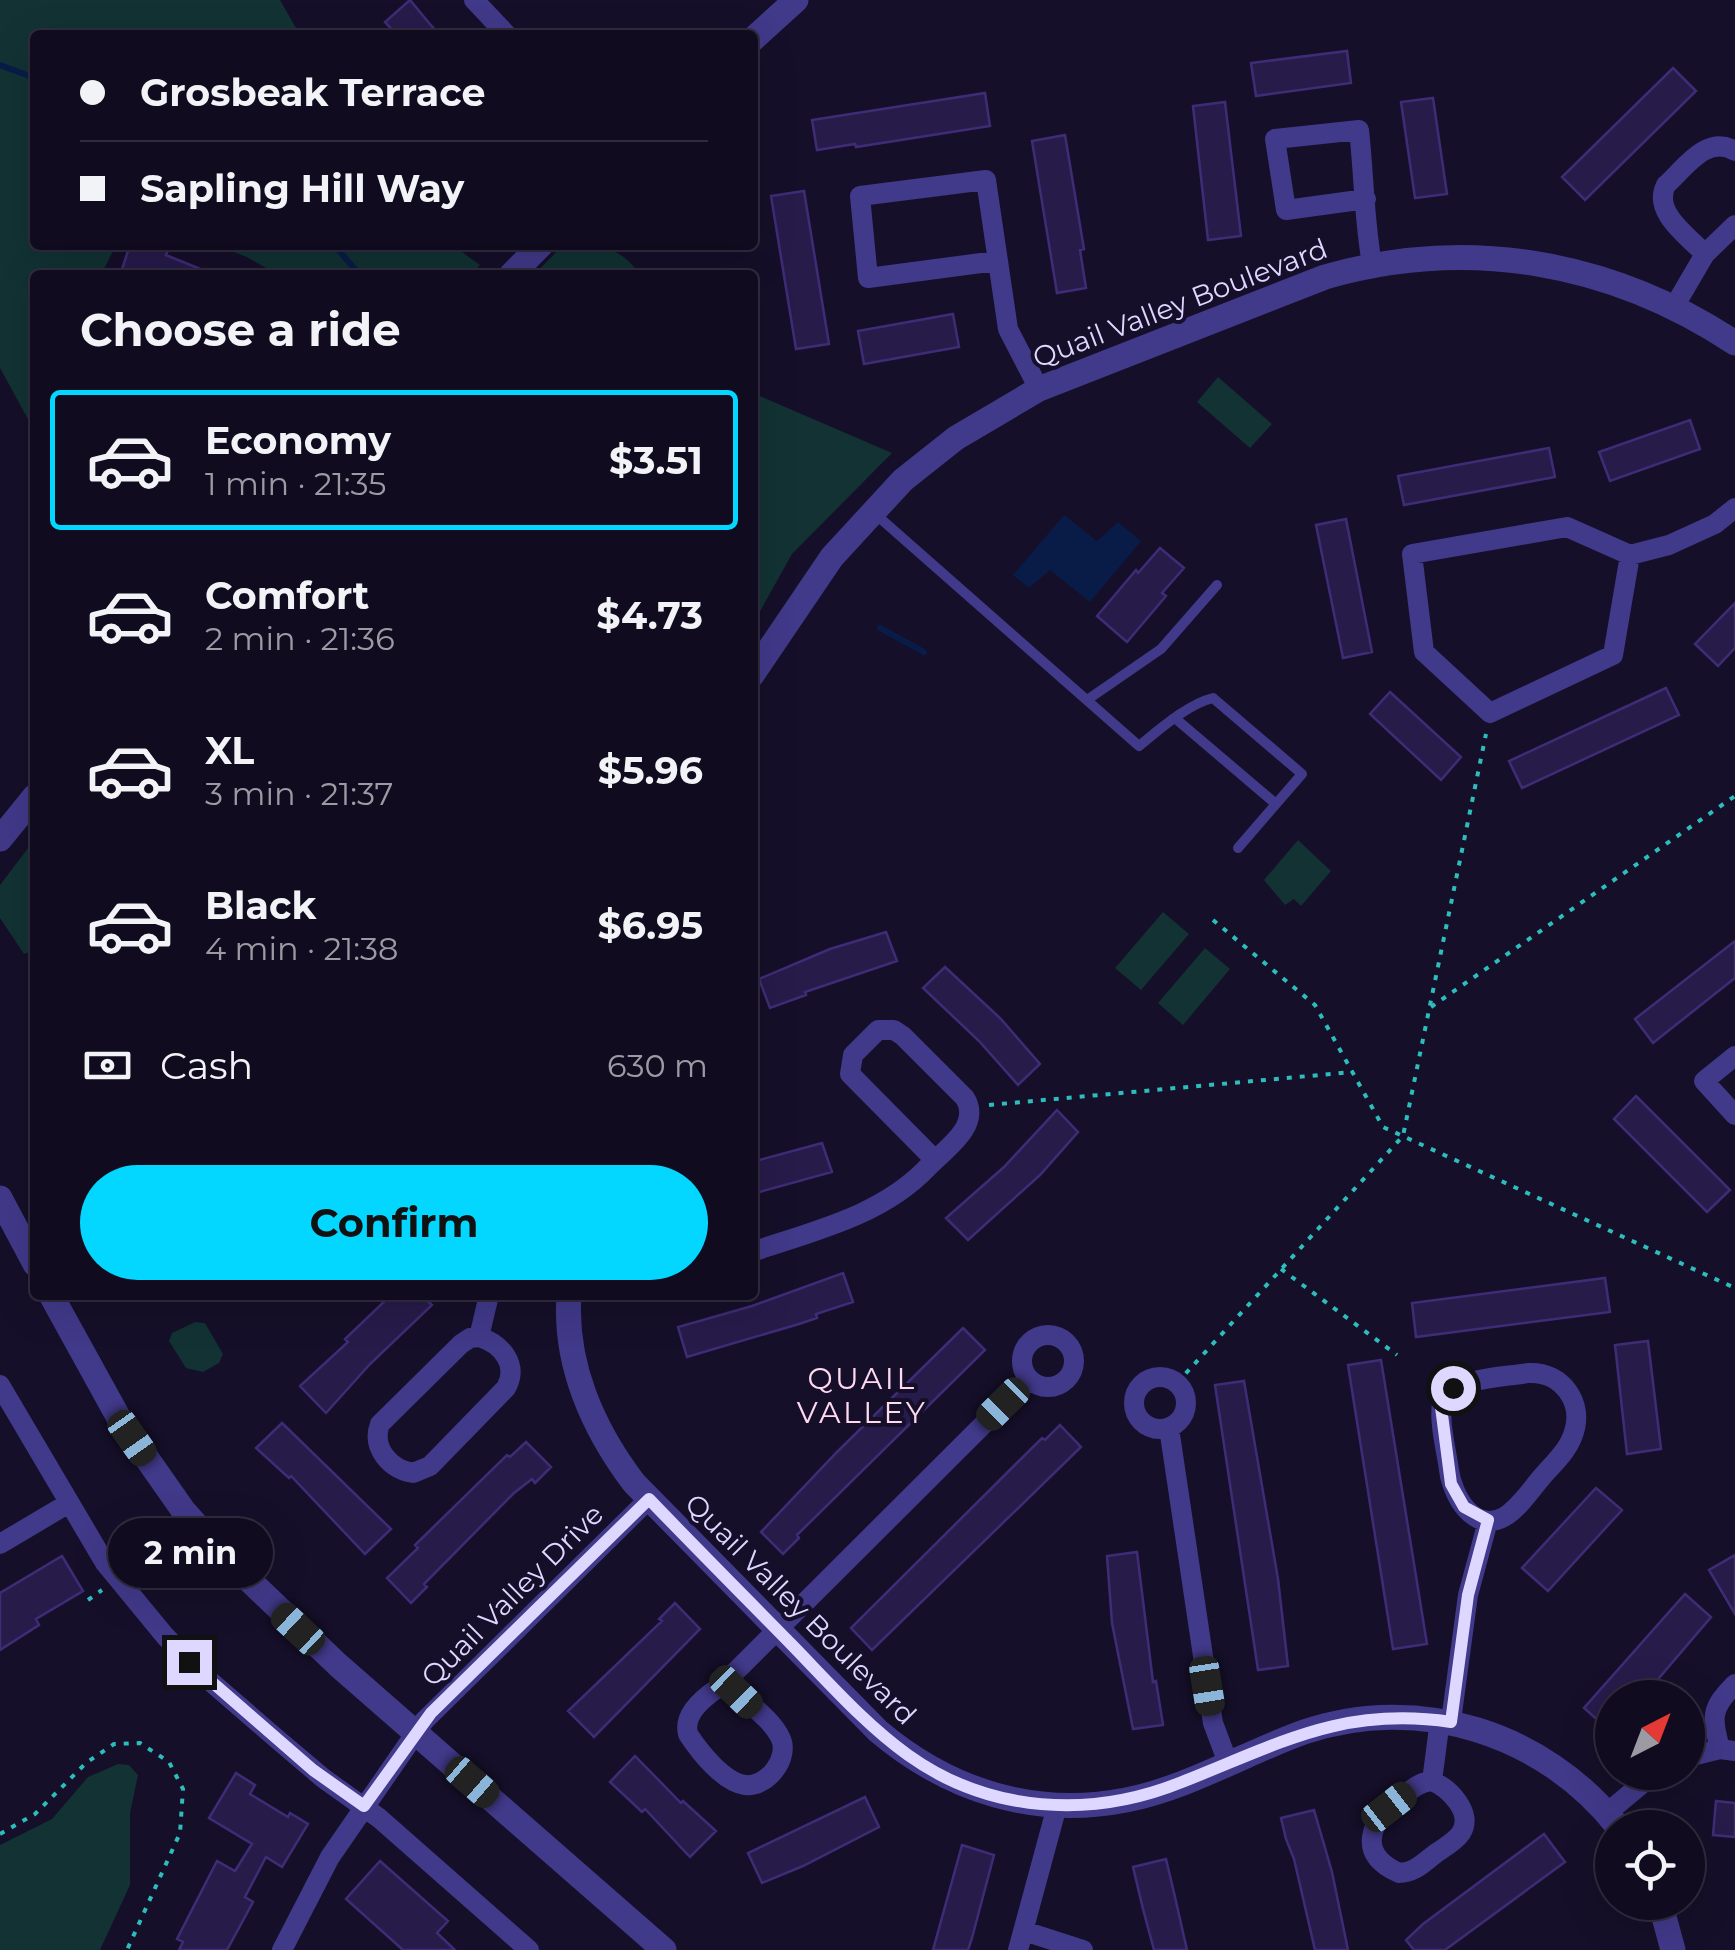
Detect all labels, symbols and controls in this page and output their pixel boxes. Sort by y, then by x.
text: Grosbeak Terrace [140,69,485,116]
text: Sapling Hill Way [140,165,464,212]
street label: Quail Valley Boulevard [1028,231,1332,375]
text: Choose a ride [80,302,401,357]
icon: car [85,415,175,505]
text: Economy [205,417,391,464]
text: $3.51 [609,437,703,484]
text: 1 min · 21:35 [205,464,386,503]
icon: car [85,570,175,660]
text: Comfort [205,572,369,619]
text: $4.73 [596,592,703,639]
text: 2 min · 21:36 [205,619,395,658]
icon: car [85,725,175,815]
text: XL [205,727,254,774]
text: $5.96 [598,747,703,794]
text: 3 min · 21:37 [205,774,393,813]
icon: car [85,880,175,970]
text: Black [205,882,316,929]
text: $6.95 [597,902,703,949]
text: 4 min · 21:38 [205,929,399,968]
icon: cash [80,1038,135,1093]
text: Cash [160,1042,253,1089]
text: 630 m [607,1046,708,1085]
button: Confirm [80,1165,708,1280]
district label: QUAIL VALLEY [797,1360,927,1431]
route start [1431,1366,1476,1411]
car [971,1372,1035,1436]
car [103,1405,161,1471]
street label: Quail Valley Boulevard [678,1486,924,1732]
street label: Quail Valley Drive [414,1497,610,1693]
callout: 2 min [106,1517,272,1587]
text: 2 min [144,1533,237,1572]
car [266,1598,330,1660]
route end [167,1640,212,1685]
car [1187,1654,1227,1718]
car [704,1660,768,1724]
north arrow [1595,1680,1705,1790]
map controls [1595,1680,1705,1920]
car [440,1751,504,1813]
car [1356,1777,1422,1837]
button: locate [1595,1810,1705,1920]

